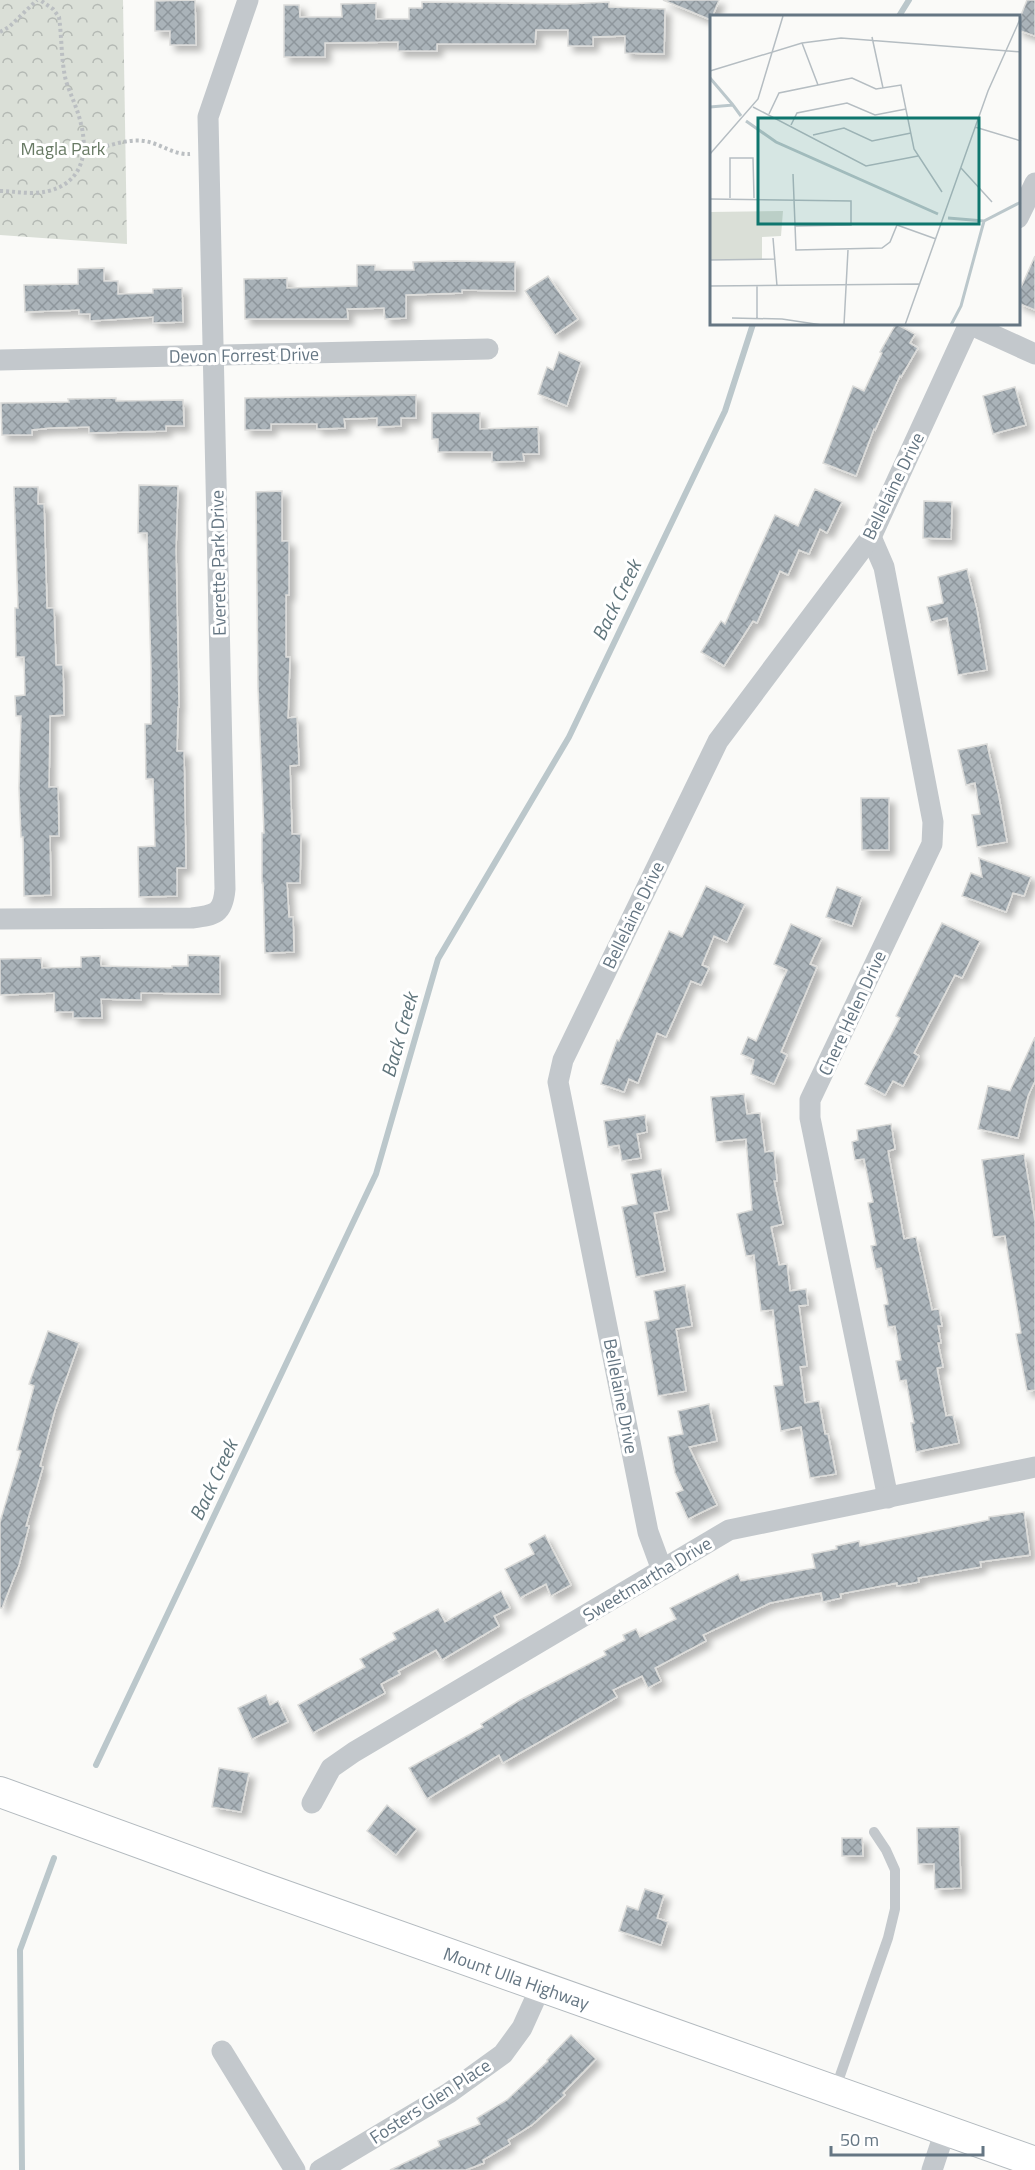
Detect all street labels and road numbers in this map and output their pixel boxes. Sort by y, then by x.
street label: Devon Forrest Drive [169,340,319,370]
street label: Bellelaine Drive [855,428,931,544]
street label: Everette Park Drive [203,490,233,636]
street label: Bellelaine Drive [595,857,671,973]
street label: Chere Helen Drive [811,946,893,1080]
street label: Bellelaine Drive [597,1336,645,1456]
street label: Sweetmartha Drive [577,1530,717,1628]
street label: Mount Ulla Highway [440,1939,594,2016]
street label: Fosters Glen Place [364,2052,496,2150]

